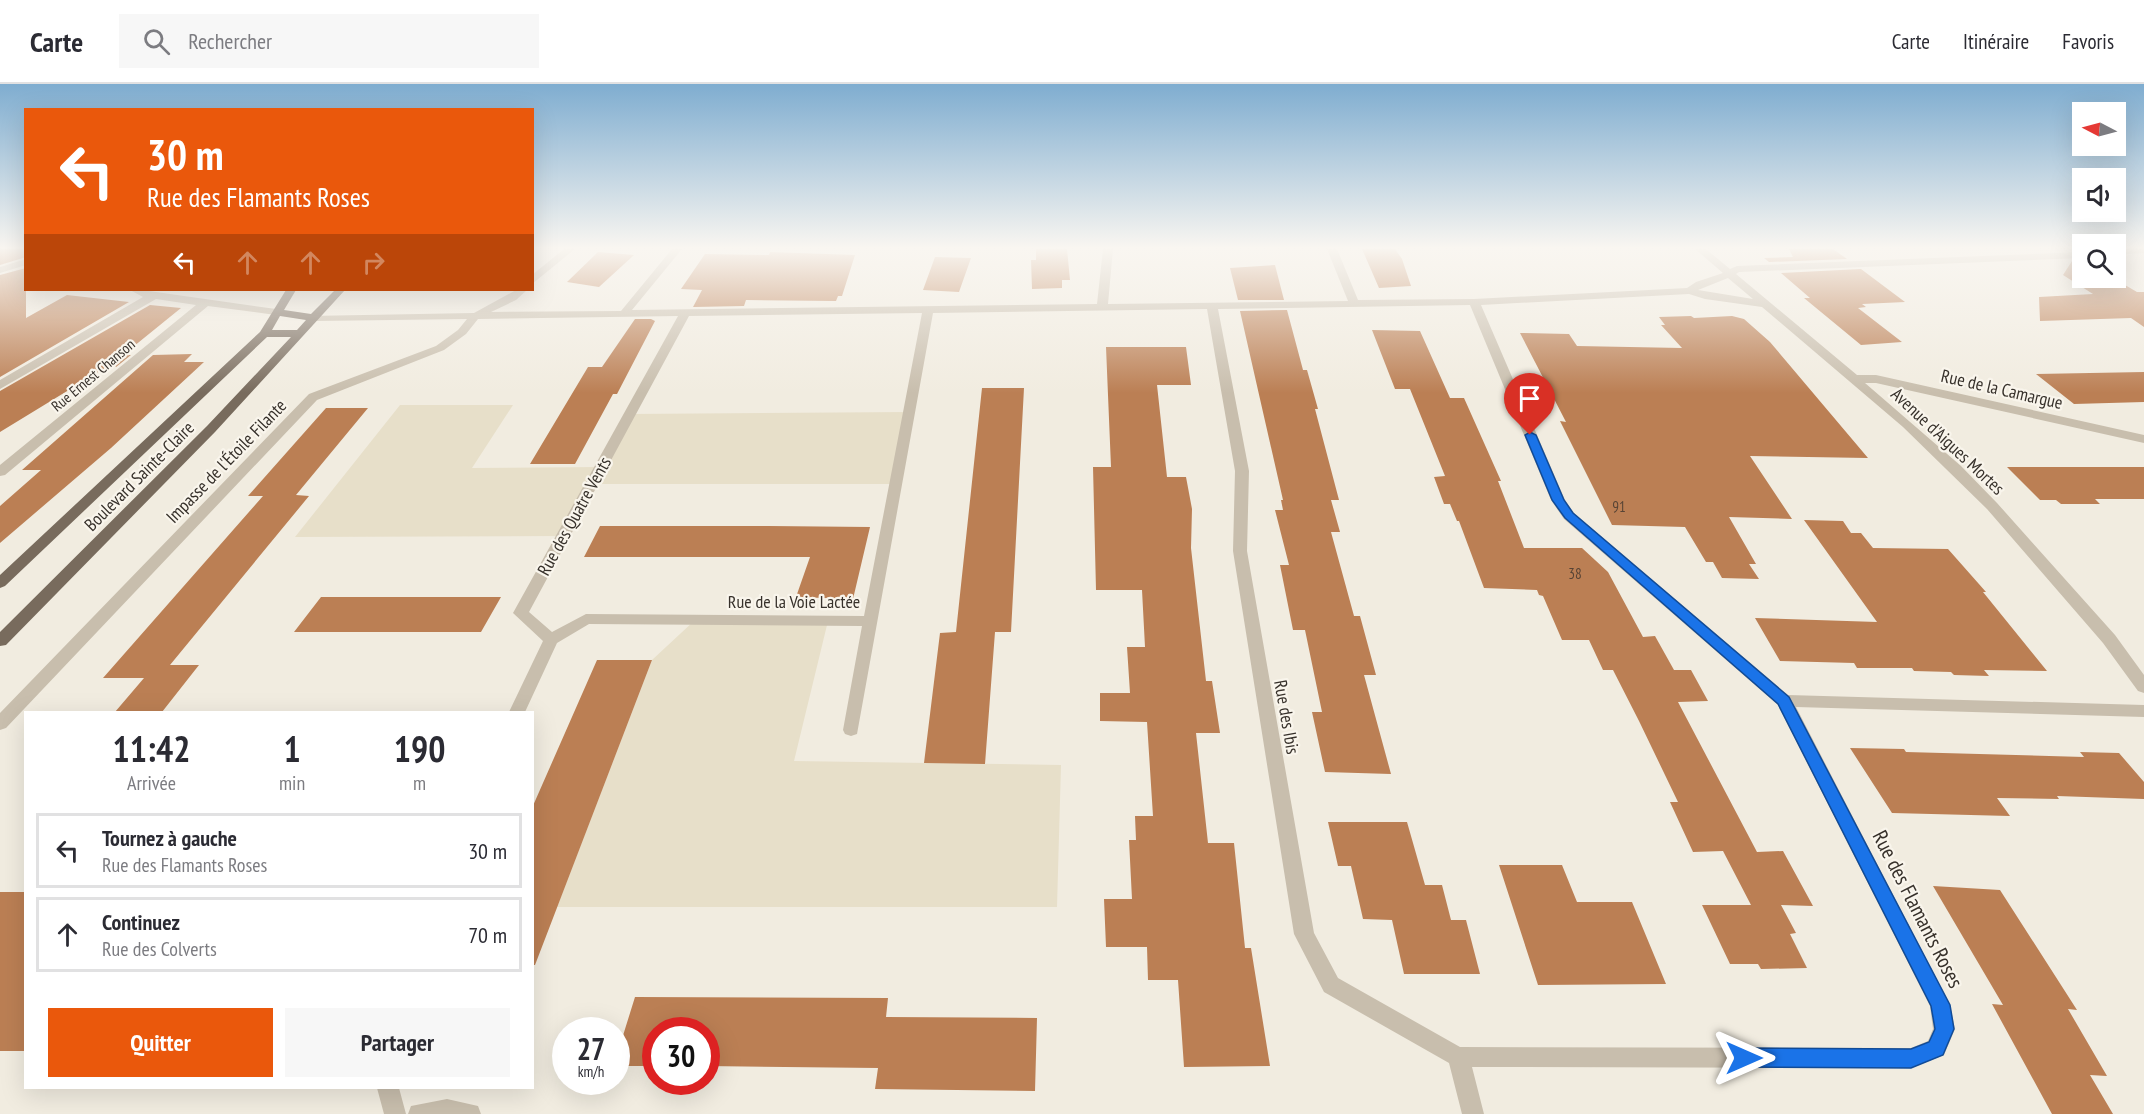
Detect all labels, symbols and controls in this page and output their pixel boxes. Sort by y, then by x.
search box [119,14,539,68]
text: Carte [30,23,83,60]
icon: search [140,25,173,58]
text: Rechercher [188,27,272,55]
text: Carte [1892,28,1930,55]
text: Itinéraire [1963,28,2029,55]
text: Favoris [2062,28,2114,55]
north arrow [2072,102,2126,156]
map controls [2072,102,2126,288]
text: 30 m [147,127,224,182]
icon: left [48,132,126,210]
button: sound [2072,168,2126,222]
text: Rue des Flamants Roses [147,180,370,214]
button: search [2072,234,2126,288]
icon: left [168,246,201,279]
icon: ahead [231,246,264,279]
icon: ahead [294,246,327,279]
icon: right [357,246,390,279]
street label: Rue Ernest Chanson [47,335,139,415]
street label: Rue de la Camargue [1939,364,2065,414]
pin [1504,373,1555,435]
icon: arrive [1513,382,1546,415]
street label: Avenue d'Aigues Mortes [1886,382,2010,500]
street label: Impasse de l'Étoile Filante [161,394,291,528]
street label: Boulevard Sainte-Claire [79,416,199,536]
street label: Rue des Quatre Vents [532,453,616,579]
house number: 91 [1612,497,1626,516]
house number: 38 [1568,564,1582,583]
street label: Rue de la Voie Lactée [728,590,860,613]
street label: Rue des Ibis [1269,678,1305,756]
text: 11:42 [113,725,190,772]
text: 1 [283,725,301,772]
text: 190 [394,725,445,772]
text: Arrivée [127,770,176,796]
text: min [279,770,305,796]
text: m [413,770,426,796]
text: Tournez à gauche [102,824,237,852]
street label: Rue des Flamants Roses [1867,826,1969,992]
icon: left [51,834,84,867]
text: 30 m [468,837,507,865]
text: Rue des Flamants Roses [102,852,267,878]
text: Continuez [102,908,180,936]
icon: ahead [51,918,84,951]
text: 70 m [468,921,507,949]
text: Rue des Colverts [102,936,217,962]
button: Quitter [48,1008,273,1077]
button: Partager [285,1008,510,1077]
speed limit sign: 30 [642,1017,720,1095]
position arrow [1712,1026,1776,1090]
text: 27 [577,1029,605,1068]
text: km/h [578,1062,604,1081]

